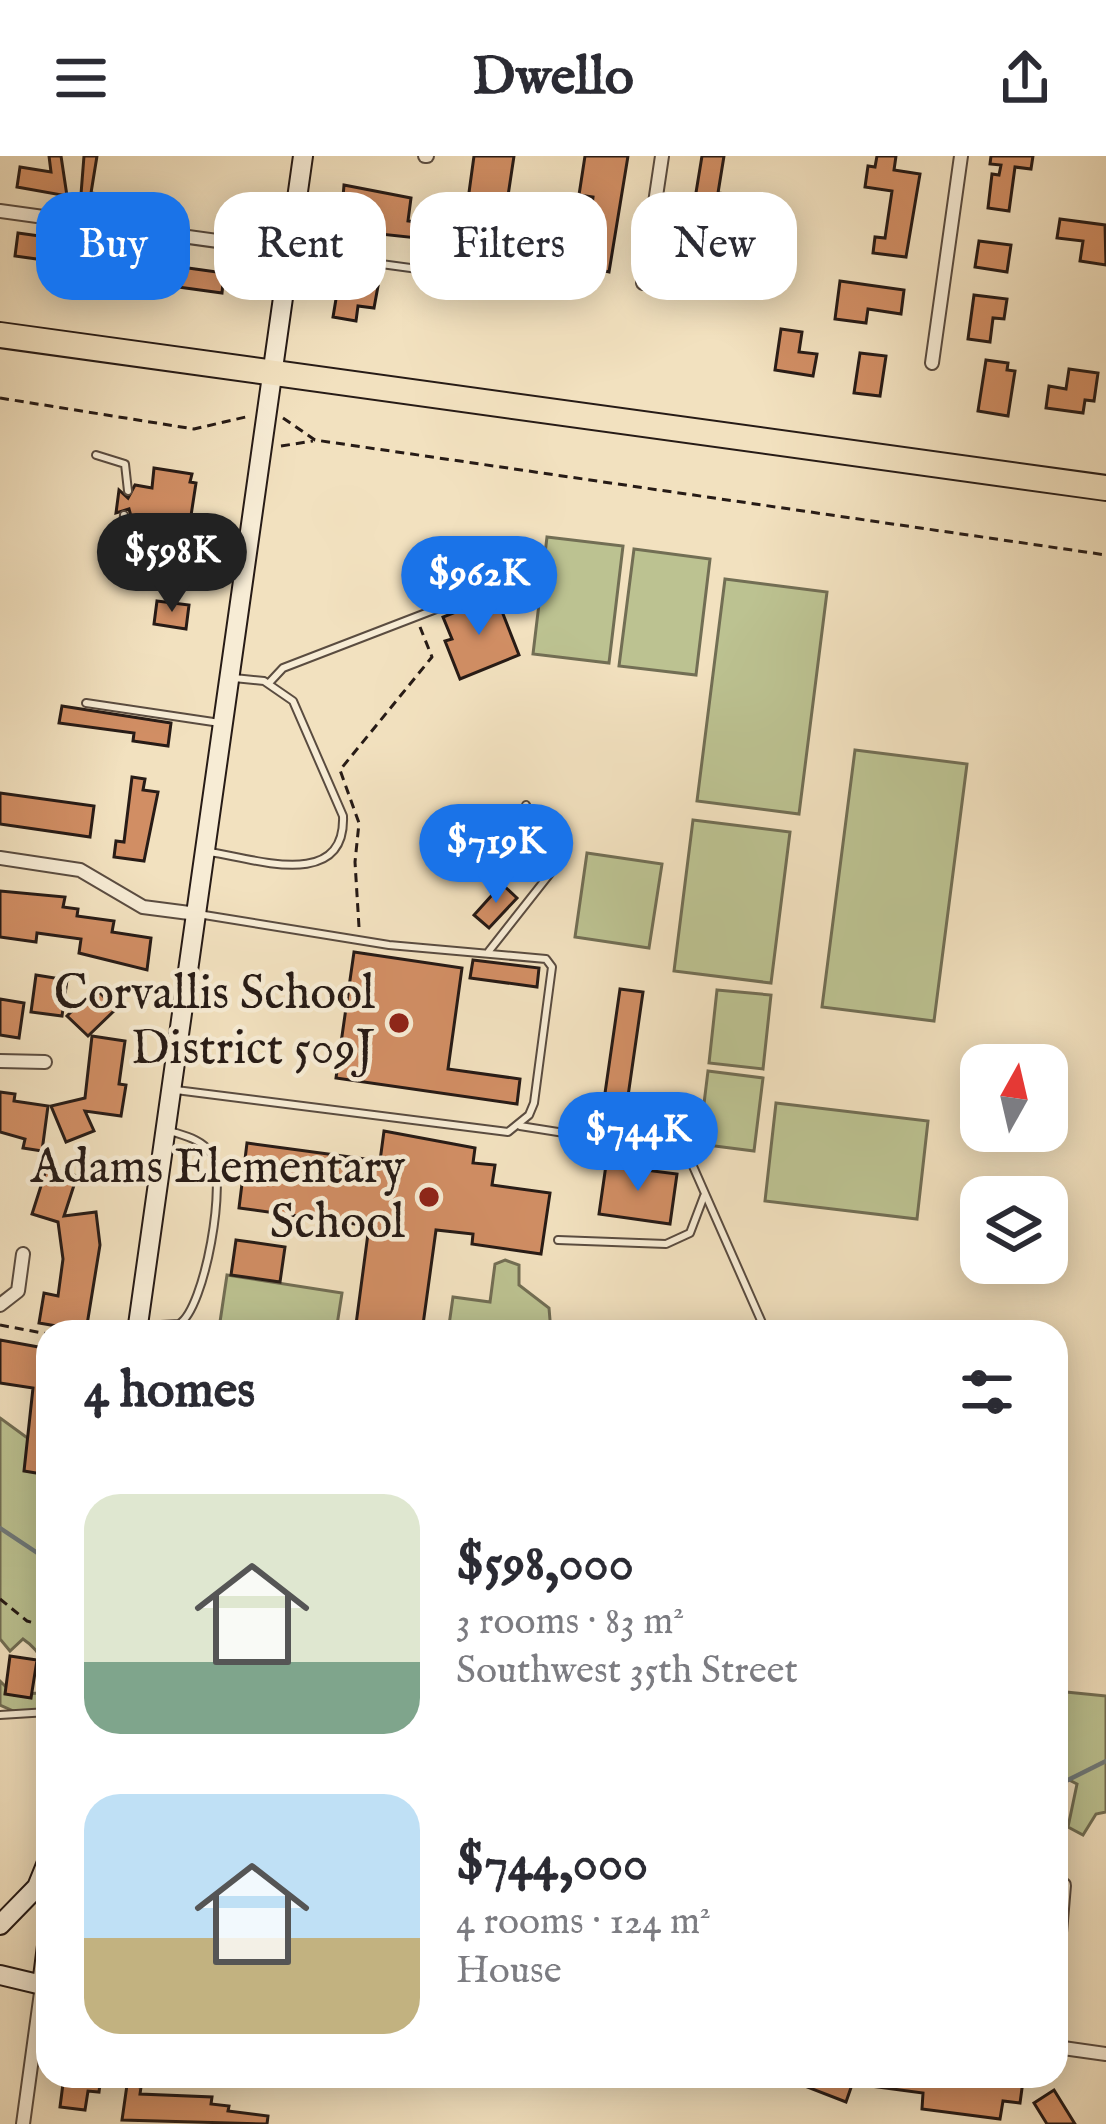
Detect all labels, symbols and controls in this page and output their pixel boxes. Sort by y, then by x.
text: Dwello [472,44,634,113]
icon: menu [48,45,114,111]
icon: share [992,45,1058,111]
chip: Buy [36,192,190,300]
chip: Rent [214,192,386,300]
chip: Filters [410,192,607,300]
chip: New [631,192,797,300]
pin: $598K [88,513,256,615]
text: $598K [124,527,220,576]
pin: $962K [395,536,563,638]
text: $962K [428,550,530,599]
pin: $719K [412,804,580,906]
text: $719K [446,818,546,867]
place label: Corvallis School District 509J [54,965,376,1080]
marker: Corvallis School District 509J [386,1010,412,1036]
north arrow [960,1044,1068,1152]
map controls [960,1044,1068,1284]
pin: $744K [554,1092,722,1194]
text: $744K [585,1106,691,1155]
place label: Adams Elementary School [30,1139,406,1254]
button: layers [960,1176,1068,1284]
marker: Adams Elementary School [416,1184,442,1210]
icon: filters [954,1359,1020,1425]
text: 4 homes [84,1360,255,1425]
text: $598,000 [456,1533,634,1598]
icon: home [180,1542,324,1686]
text: 3 rooms · 83 m² [456,1598,684,1647]
text: Southwest 35th Street [456,1647,798,1696]
text: $744,000 [456,1833,648,1898]
icon: home [180,1842,324,1986]
text: 4 rooms · 124 m² [456,1898,711,1947]
text: House [456,1947,562,1996]

